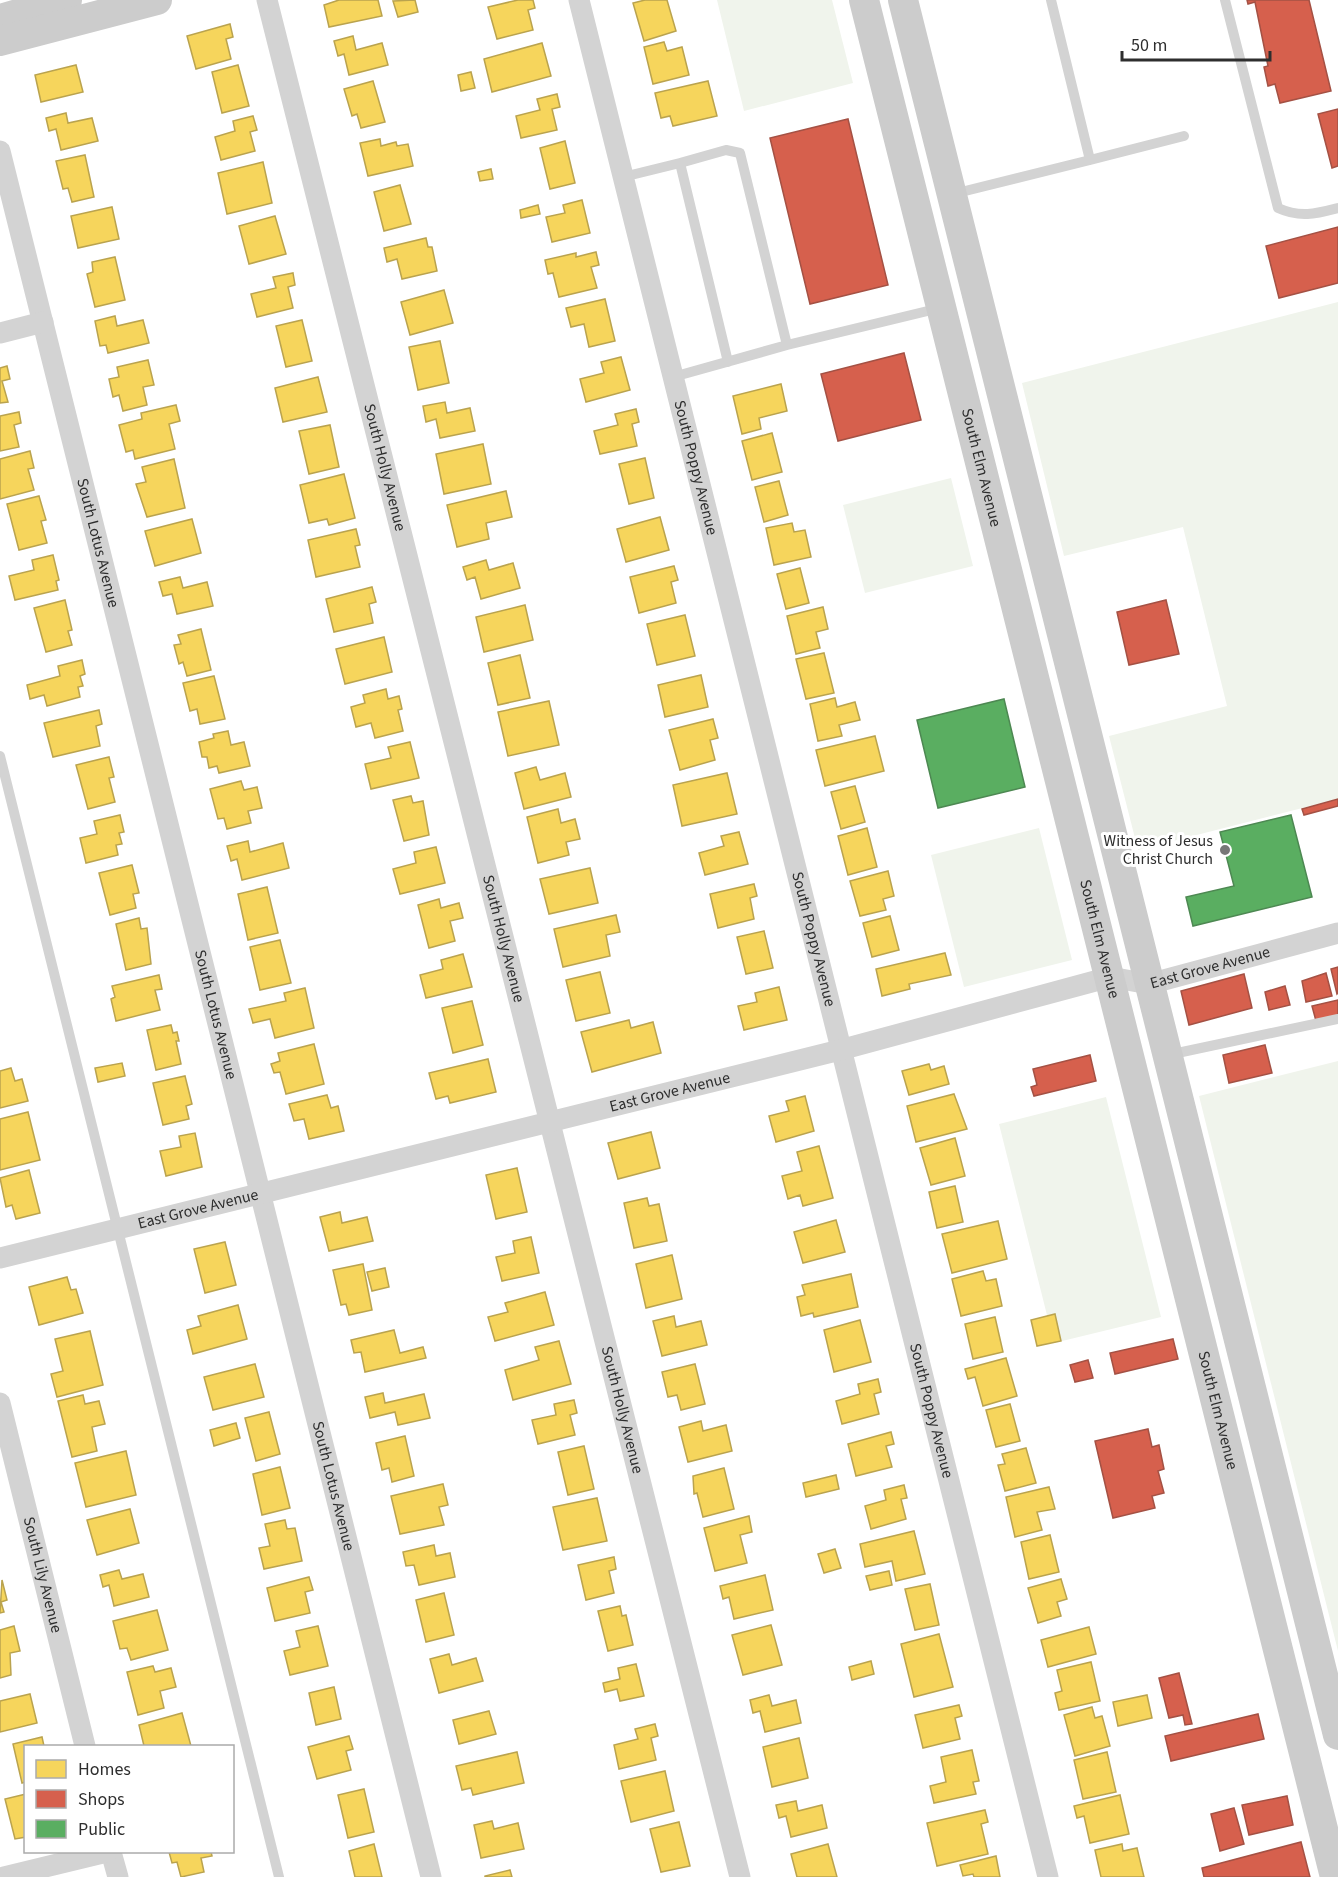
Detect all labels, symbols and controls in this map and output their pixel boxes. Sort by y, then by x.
scale bar [1122,24,1270,62]
text: 50 m [1131,33,1167,58]
street label: South Poppy Avenue [668,398,723,538]
street label: South Holly Avenue [358,401,411,533]
street label: South Elm Avenue [956,406,1007,529]
street label: South Lotus Avenue [71,476,125,610]
place label: Witness of Jesus Christ Church [1104,830,1213,870]
marker: Witness of Jesus Christ Church [1218,843,1232,857]
street label: South Poppy Avenue [786,869,841,1009]
street label: South Holly Avenue [477,873,530,1005]
street label: South Elm Avenue [1074,877,1125,1001]
street label: East Grove Avenue [1148,941,1273,994]
street label: South Lotus Avenue [189,947,242,1082]
street label: East Grove Avenue [607,1067,732,1118]
street label: East Grove Avenue [136,1183,261,1234]
street label: South Poppy Avenue [904,1341,959,1481]
street label: South Holly Avenue [596,1344,649,1476]
street label: South Elm Avenue [1192,1349,1243,1472]
street label: South Lotus Avenue [307,1419,360,1553]
street label: South Lily Avenue [18,1514,68,1635]
legend [24,1745,234,1853]
text: Homes [78,1757,131,1782]
text: Shops [78,1787,125,1812]
text: Public [78,1817,125,1842]

